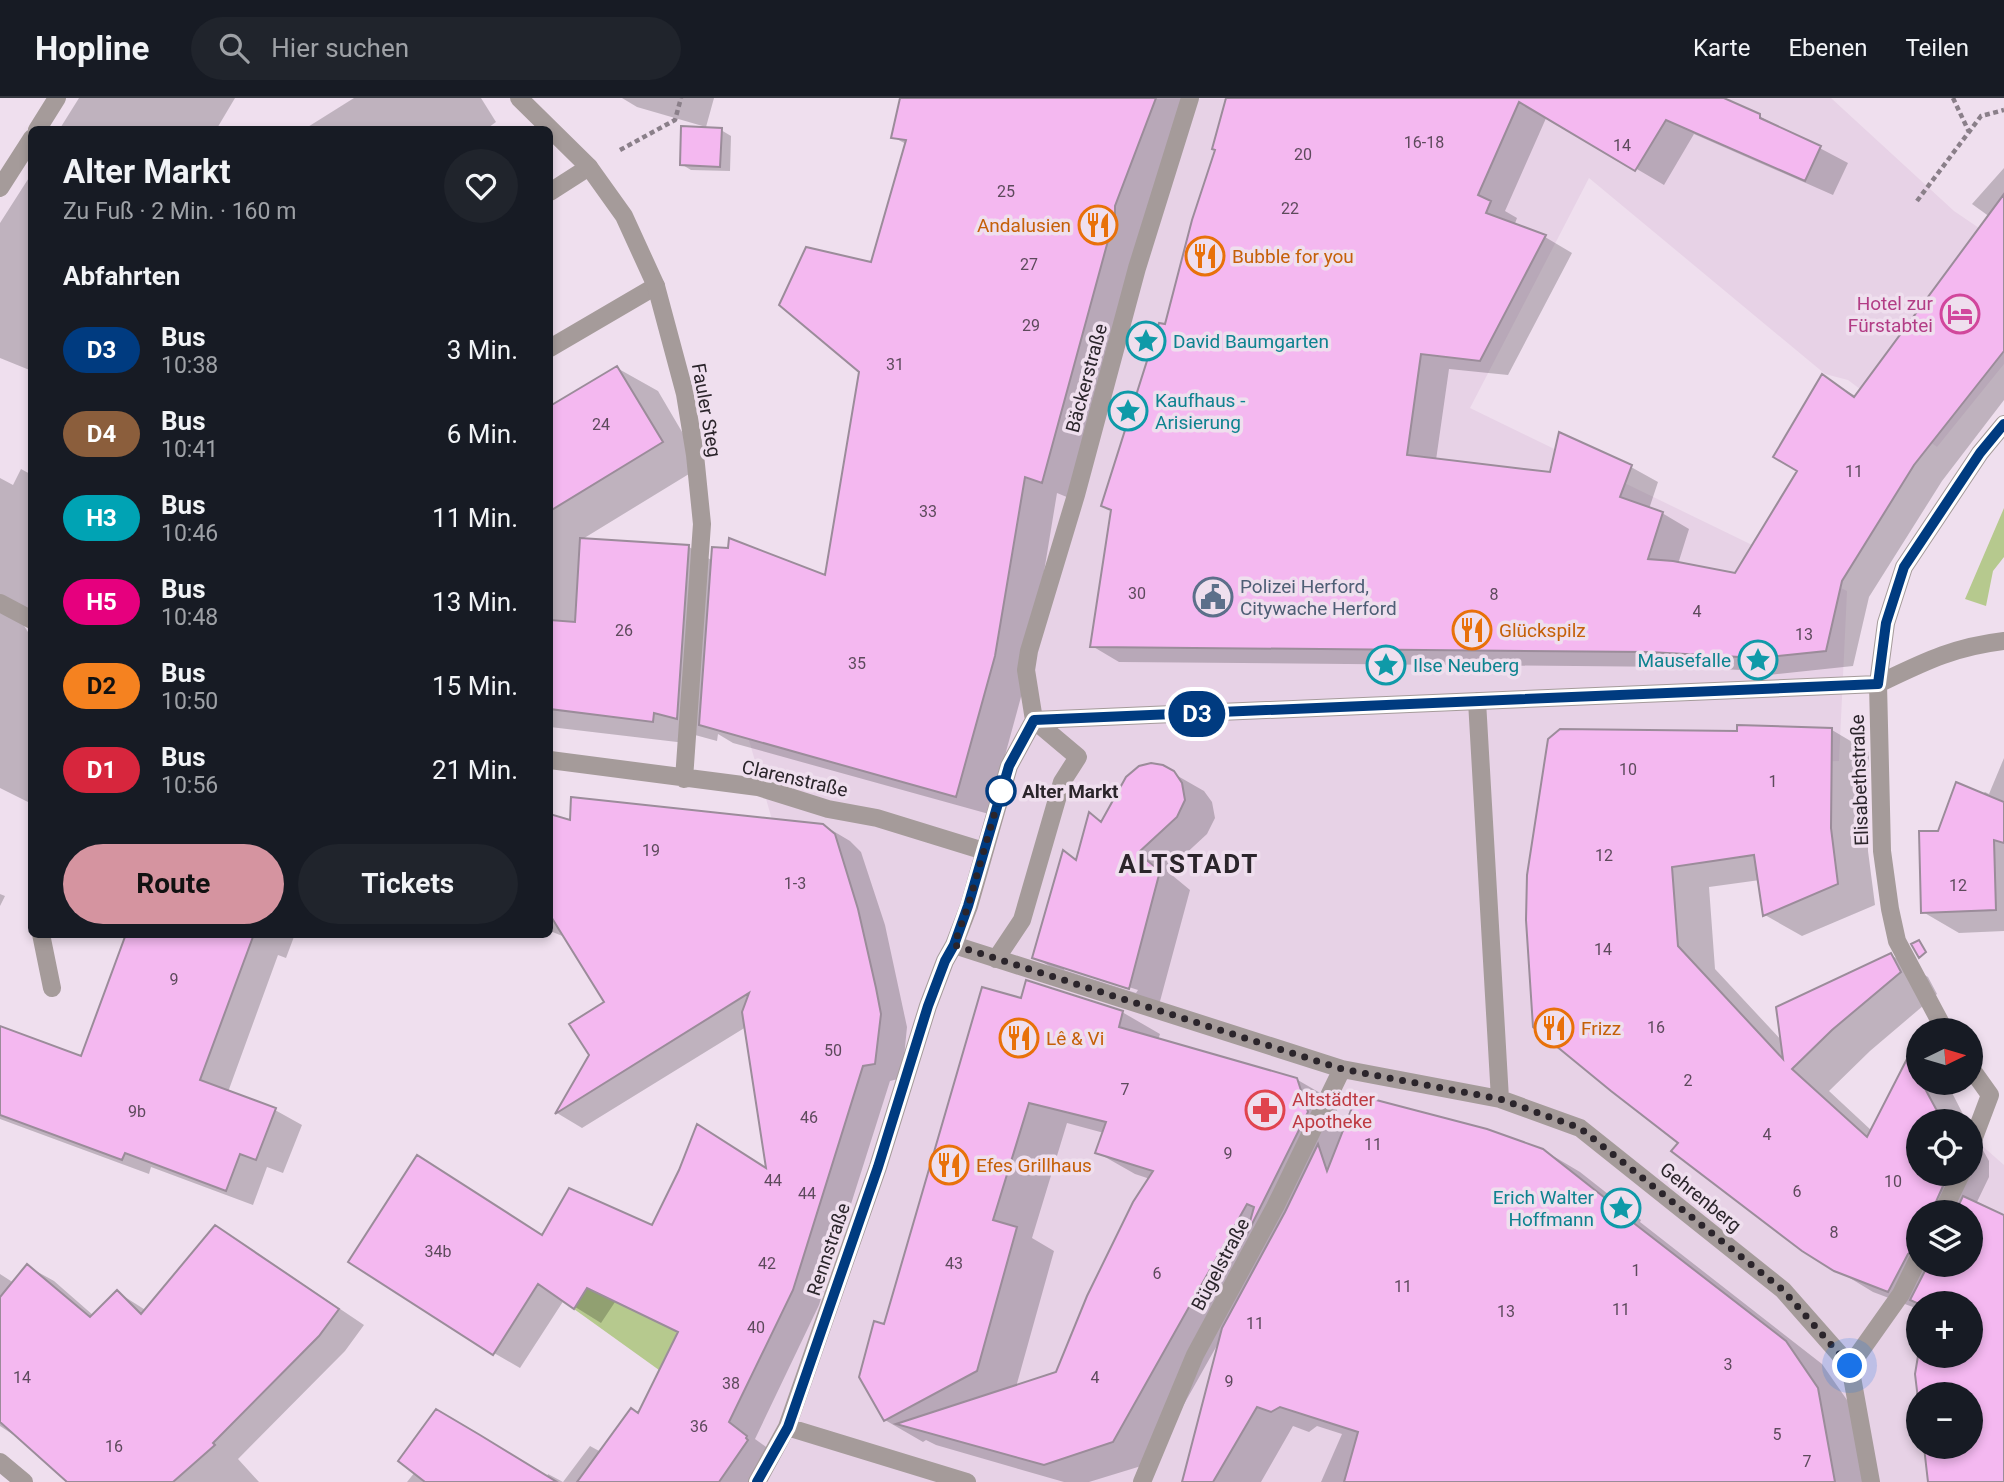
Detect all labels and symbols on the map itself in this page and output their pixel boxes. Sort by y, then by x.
house number: 16-18 [1404,133,1444,152]
house number: 14 [1613,136,1631,155]
house number: 20 [1294,145,1312,164]
house number: 25 [997,182,1015,201]
house number: 22 [1281,199,1299,218]
restaurant icon: Andalusien [1077,204,1119,246]
place label: Andalusien [977,214,1071,237]
restaurant icon: Bubble for you [1184,235,1226,277]
place label: Bubble for you [1232,245,1354,268]
house number: 27 [1020,255,1038,274]
place label: Hotel zur Fürstabtei [1848,292,1934,337]
hotel icon: Hotel zur Fürstabtei [1939,293,1981,335]
house number: 29 [1022,316,1040,335]
place icon: David Baumgarten [1125,320,1167,362]
street label: Bäckerstraße [1061,321,1112,435]
place label: David Baumgarten [1173,330,1329,353]
house number: 31 [886,355,904,374]
street label: Fauler Steg [687,361,726,459]
place label: Kaufhaus - Arisierung [1155,389,1245,434]
place icon: Kaufhaus - Arisierung [1107,390,1149,432]
house number: 24 [592,415,610,434]
house number: 11 [1845,462,1863,481]
house number: 33 [919,502,937,521]
place label: Polizei Herford, Citywache Herford [1240,575,1397,620]
public building icon: Polizei Herford, Citywache Herford [1192,576,1234,618]
house number: 30 [1128,584,1146,603]
house number: 8 [1490,585,1499,604]
house number: 4 [1693,602,1702,621]
restaurant icon: Glückspilz [1451,609,1493,651]
place label: Glückspilz [1499,619,1586,642]
house number: 26 [615,621,633,640]
house number: 13 [1795,625,1813,644]
place icon: Mausefalle [1737,639,1779,681]
place icon: Ilse Neuberg [1365,644,1407,686]
place label: Mausefalle [1637,649,1731,672]
house number: 35 [848,654,866,673]
place label: Ilse Neuberg [1413,654,1519,677]
line badge: D3 [1166,691,1228,737]
street label: Elisabethstraße [1846,714,1873,846]
street label: Clarenstraße [740,755,850,802]
house number: 10 [1619,760,1637,779]
house number: 1 [1769,772,1778,791]
marker: Alter Markt [986,776,1016,806]
place label: Alter Markt [1022,780,1119,803]
house number: 19 [642,841,660,860]
house number: 12 [1595,846,1613,865]
district label: ALTSTADT [1119,849,1259,879]
house number: 1-3 [784,874,806,893]
house number: 12 [1949,876,1967,895]
house number: 14 [1594,940,1612,959]
house number: 9 [170,970,179,989]
restaurant icon: Frizz [1533,1007,1575,1049]
restaurant icon: Lê & Vi [998,1017,1040,1059]
place label: Frizz [1581,1017,1621,1040]
house number: 16 [1647,1018,1665,1037]
north arrow [1906,1018,1983,1096]
place label: Lê & Vi [1046,1027,1104,1050]
house number: 50 [824,1041,842,1060]
house number: 2 [1684,1071,1693,1090]
house number: 7 [1121,1080,1130,1099]
place label: Altstädter Apotheke [1292,1088,1376,1133]
pharmacy icon: Altstädter Apotheke [1244,1089,1286,1131]
house number: 9b [128,1102,146,1121]
house number: 46 [800,1108,818,1127]
house number: 4 [1763,1125,1772,1144]
house number: 11 [1364,1135,1382,1154]
restaurant icon: Efes Grillhaus [928,1144,970,1186]
house number: 9 [1224,1144,1233,1163]
place label: Efes Grillhaus [976,1154,1092,1177]
street label: Gehrenberg [1655,1158,1746,1237]
house number: 44 [764,1171,782,1190]
house number: 10 [1884,1172,1902,1191]
house number: 6 [1793,1182,1802,1201]
house number: 44 [798,1184,816,1203]
place label: Erich Walter Hoffmann [1493,1186,1595,1231]
place icon: Erich Walter Hoffmann [1600,1187,1642,1229]
street label: Rennstraße [802,1200,855,1299]
street label: Bügelstraße [1186,1214,1254,1314]
house number: 8 [1830,1223,1839,1242]
house number: 34b [425,1242,452,1261]
house number: 42 [758,1254,776,1273]
house number: 43 [945,1254,963,1273]
house number: 1 [1632,1261,1641,1280]
house number: 6 [1153,1264,1162,1283]
house number: 11 [1394,1277,1412,1296]
house number: 11 [1612,1300,1630,1319]
house number: 13 [1497,1302,1515,1321]
house number: 11 [1246,1314,1264,1333]
house number: 40 [747,1318,765,1337]
your location [1832,1348,1867,1383]
house number: 3 [1724,1355,1733,1374]
house number: 14 [13,1368,31,1387]
house number: 4 [1091,1368,1100,1387]
house number: 9 [1225,1372,1234,1391]
house number: 38 [722,1374,740,1393]
house number: 36 [690,1417,708,1436]
house number: 5 [1773,1425,1782,1444]
house number: 16 [105,1437,123,1456]
house number: 7 [1803,1452,1812,1471]

